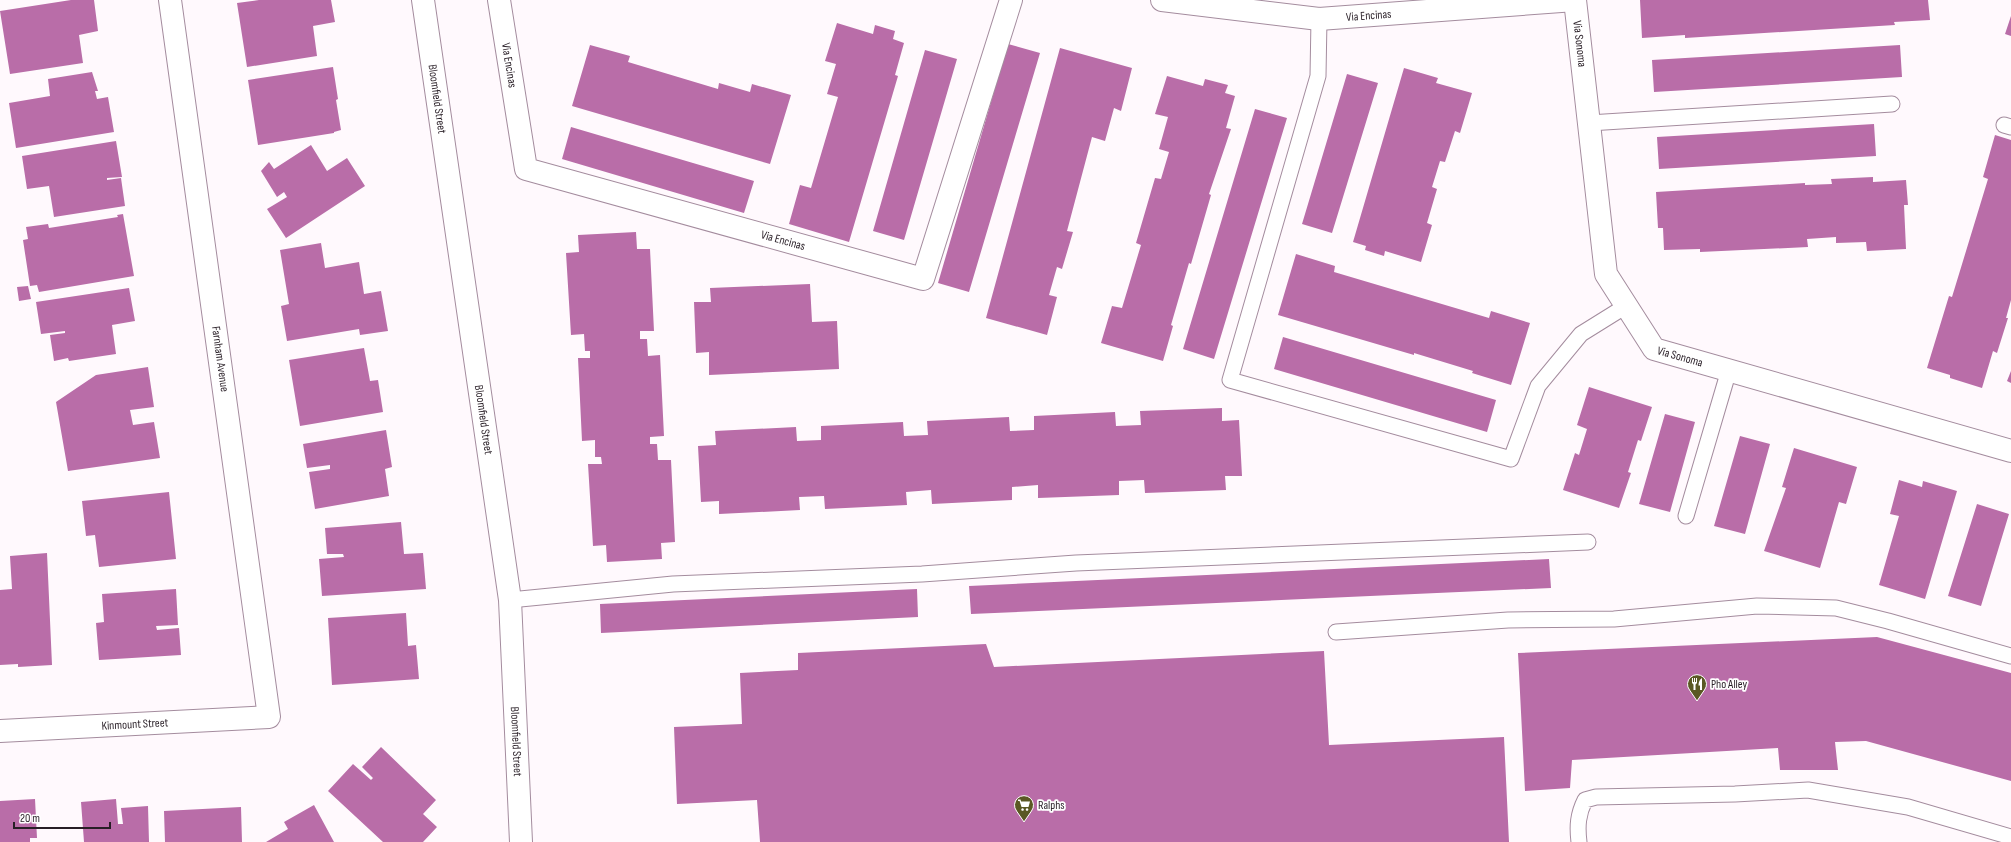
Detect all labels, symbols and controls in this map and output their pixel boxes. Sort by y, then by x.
street label: Via Encinas [1346,6,1392,24]
street label: Via Sonoma [1570,20,1590,68]
street label: Via Encinas [498,42,520,89]
street label: Bloomfield Street [425,63,450,135]
street label: Via Encinas [759,227,807,254]
street label: Farnham Avenue [208,325,232,393]
street label: Via Sonoma [1656,343,1705,370]
street label: Bloomfield Street [471,384,496,456]
restaurant icon: Pho Alley [1686,673,1708,701]
place label: Pho Alley [1711,677,1748,692]
street label: Bloomfield Street [507,706,526,777]
street label: Kinmount Street [101,715,169,733]
supermarket icon: Ralphs [1013,794,1035,822]
place label: Ralphs [1038,798,1065,813]
scale bar [14,804,110,830]
text: 20 m [20,811,40,826]

